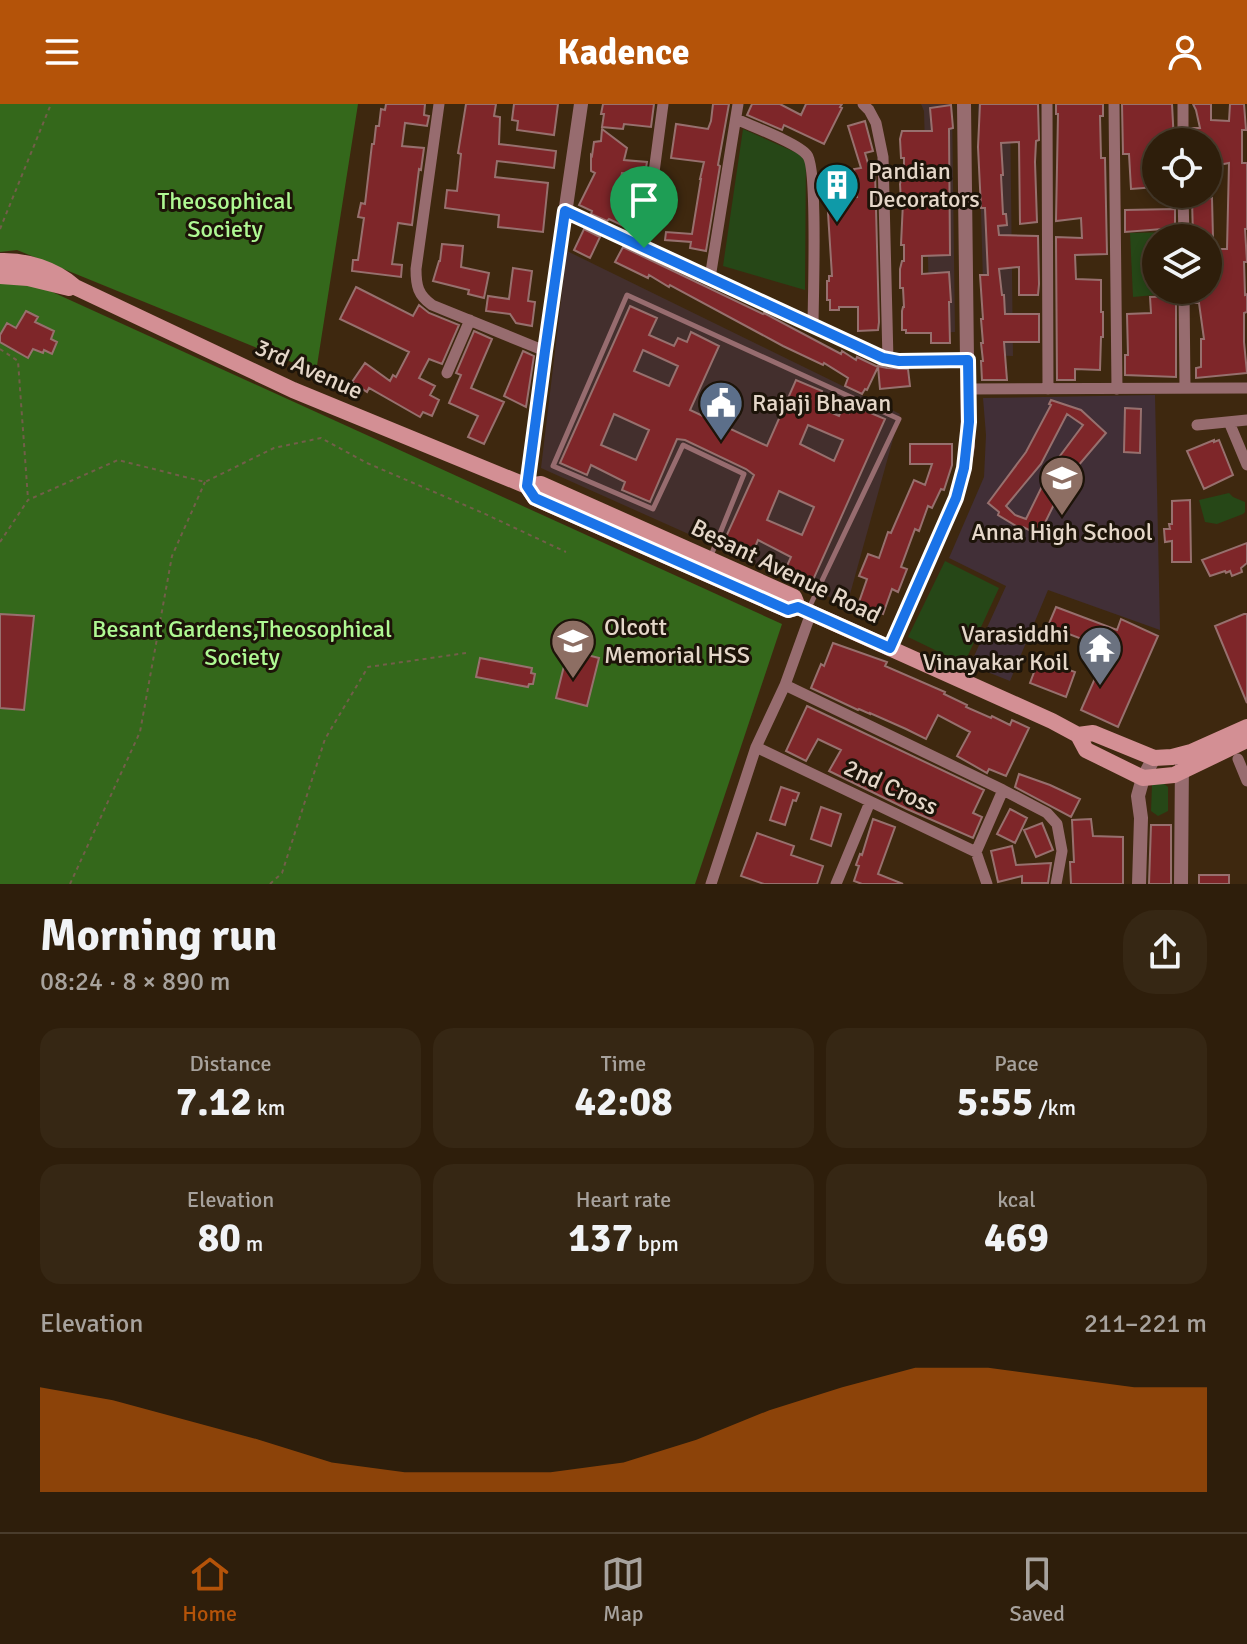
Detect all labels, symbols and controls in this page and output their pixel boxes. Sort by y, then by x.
icon: menu [40,30,84,74]
text: Kadence [557,30,690,75]
icon: person [1163,30,1207,74]
map controls [1142,128,1222,304]
button: locate [1142,128,1222,208]
place label: Pandian Decorators [868,156,980,214]
building icon: Pandian Decorators [813,161,861,224]
pin [610,166,678,248]
icon: arrive [622,178,666,222]
park label: Theosophical Society [157,186,293,244]
button: layers [1142,224,1222,304]
street label: 3rd Avenue [251,332,367,406]
public building icon: Rajaji Bhavan [697,379,745,442]
place label: Rajaji Bhavan [752,388,891,418]
school or university icon: Anna High School [1038,454,1086,517]
street label: Besant Avenue Road [686,512,886,630]
place label: Anna High School [971,517,1153,547]
place label: Olcott Memorial HSS [604,612,750,670]
park label: Besant Gardens,Theosophical Society [92,614,392,672]
school or university icon: Olcott Memorial HSS [549,617,597,680]
place label: Varasiddhi Vinayakar Koil [922,619,1069,677]
temple icon: Varasiddhi Vinayakar Koil [1076,624,1124,687]
street label: 2nd Cross [839,752,943,822]
text: Morning run [40,909,277,963]
button: share [1123,910,1207,994]
text: 08:24 · 8 × 890 m [40,966,231,998]
text: Distance [190,1050,271,1077]
text: Time [601,1050,646,1077]
text: Pace [994,1050,1039,1077]
text: 7.12 [176,1077,252,1127]
text: 42:08 [574,1077,673,1127]
text: 5:55 [957,1077,1033,1127]
text: km [252,1094,285,1121]
text: /km [1033,1094,1076,1121]
text: Elevation [187,1186,274,1213]
text: Heart rate [576,1186,671,1213]
text: kcal [997,1186,1036,1213]
text: 80 [198,1213,241,1263]
text: 137 [568,1213,633,1263]
text: 469 [984,1213,1049,1263]
text: m [241,1230,263,1257]
text: bpm [633,1230,679,1257]
text: Elevation [40,1308,144,1340]
text: 211–221 m [1084,1308,1207,1340]
tab: Home [182,1552,237,1627]
tab: Map [601,1552,645,1627]
tab: Saved [1009,1552,1065,1627]

